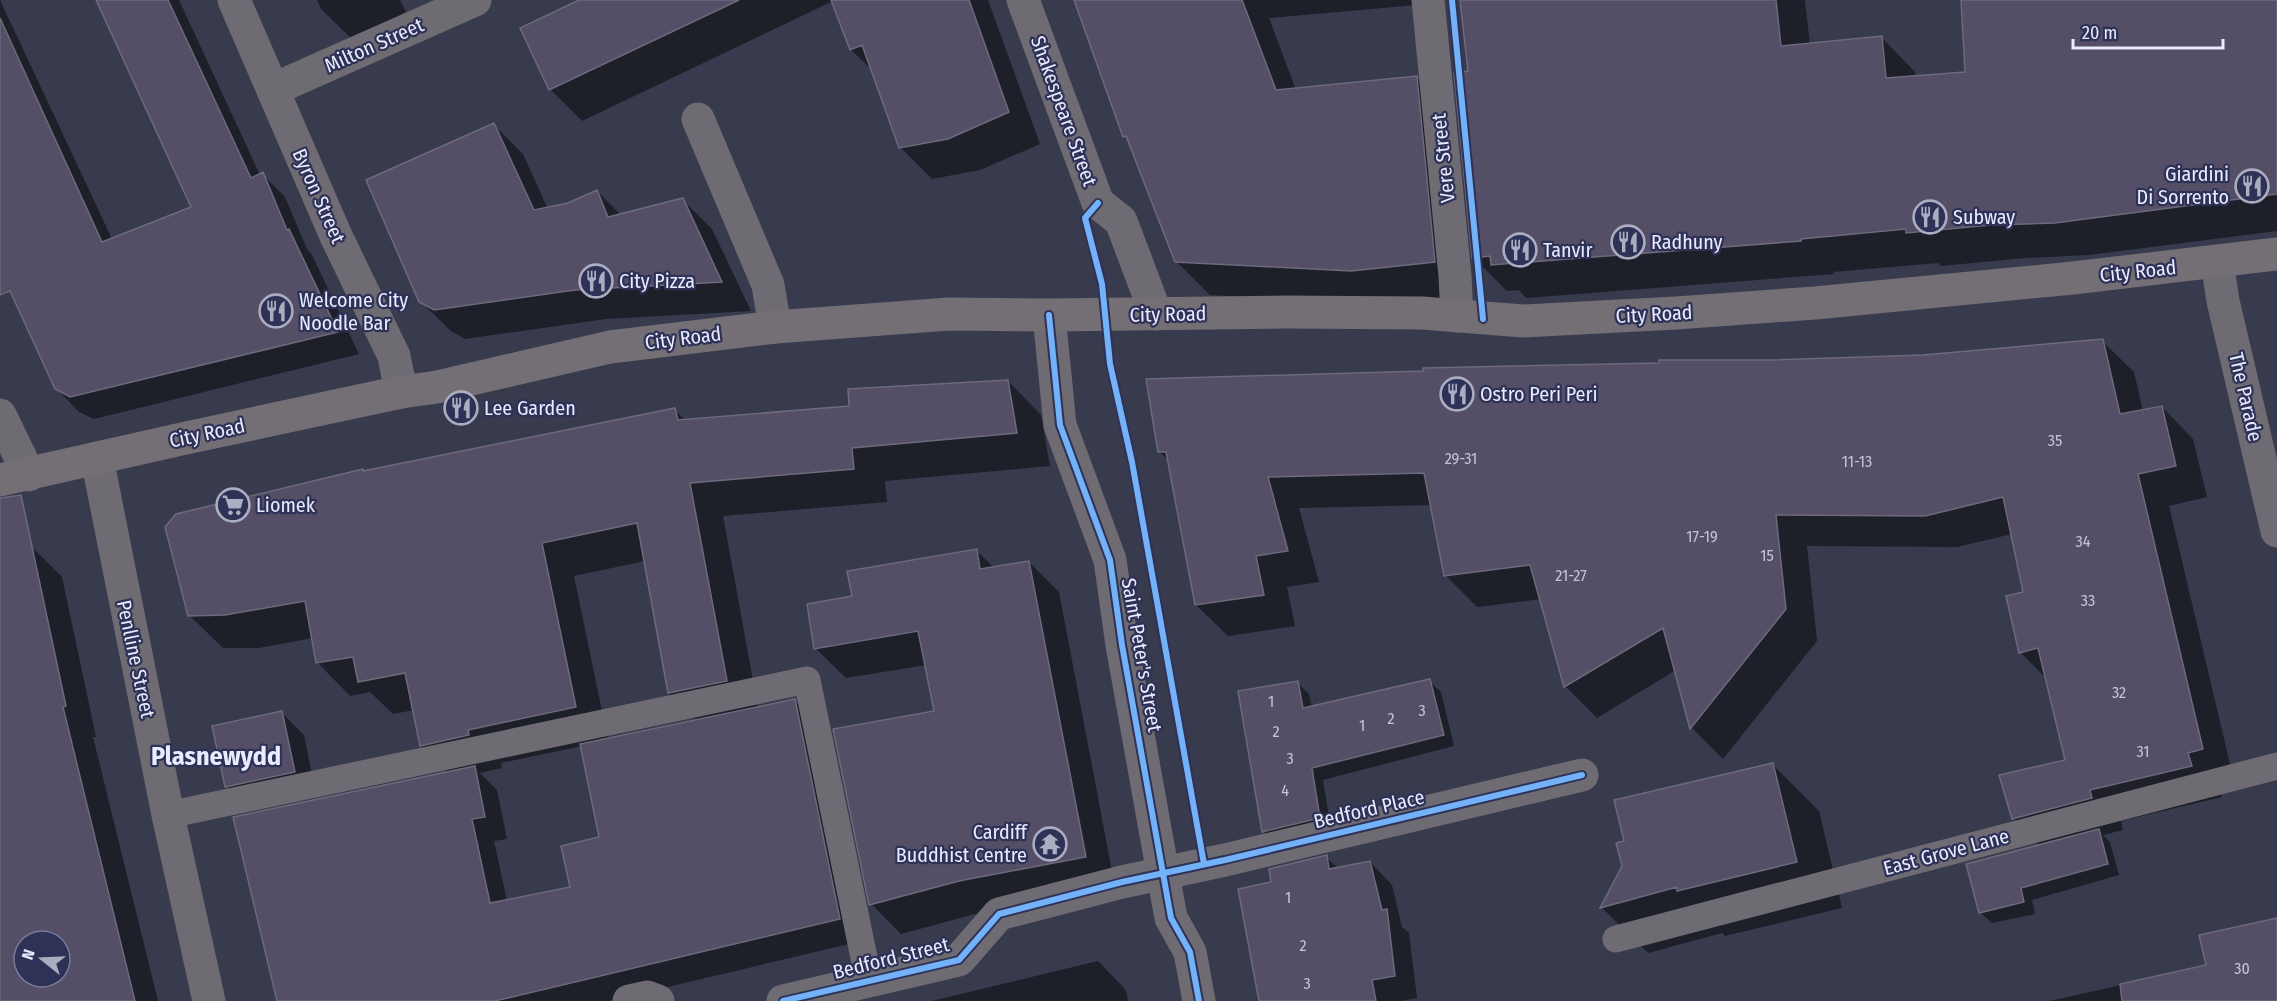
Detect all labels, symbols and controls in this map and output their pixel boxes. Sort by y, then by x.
street label: Milton Street [321,12,428,77]
scale bar [2073,12,2223,50]
text: 20 m [2082,22,2117,44]
street label: Shakespeare Street [1026,33,1102,190]
street label: Vere Street [1426,112,1460,204]
street label: Byron Street [287,145,351,248]
place label: Giardini Di Sorrento [2137,162,2229,209]
restaurant icon: Giardini Di Sorrento [2234,168,2270,204]
restaurant icon: Subway [1912,199,1948,235]
place label: Subway [1953,205,2015,229]
restaurant icon: Radhuny [1610,224,1646,260]
place label: Radhuny [1651,230,1723,254]
restaurant icon: Tanvir [1502,232,1538,268]
place label: Tanvir [1543,238,1592,262]
street label: City Road [2099,255,2177,287]
restaurant icon: City Pizza [578,263,614,299]
place label: City Pizza [619,269,695,293]
place label: Welcome City Noodle Bar [299,288,408,335]
restaurant icon: Welcome City Noodle Bar [258,293,294,329]
street label: City Road [1615,300,1693,328]
street label: City Road [1129,301,1207,327]
street label: City Road [643,321,723,355]
street label: The Parade [2224,350,2268,444]
restaurant icon: Ostro Peri Peri [1439,376,1475,412]
place label: Ostro Peri Peri [1480,382,1598,406]
restaurant icon: Lee Garden [443,390,479,426]
place label: Lee Garden [484,396,576,420]
street label: City Road [167,413,247,453]
house number: 35 [2048,431,2062,450]
house number: 29-31 [1445,449,1477,468]
house number: 11-13 [1842,452,1872,471]
supermarket icon: Liomek [215,487,251,523]
place label: Liomek [256,493,316,517]
house number: 17-19 [1686,527,1718,546]
house number: 34 [2076,532,2091,551]
house number: 15 [1760,546,1774,565]
house number: 21-27 [1555,566,1587,585]
street label: Saint Peter's Street [1117,576,1167,734]
house number: 33 [2081,591,2095,610]
street label: Penlline Street [112,598,160,721]
house number: 32 [2112,683,2126,702]
house number: 1 [1268,692,1274,711]
house number: 3 [1418,701,1426,720]
house number: 2 [1387,709,1395,728]
house number: 1 [1359,716,1365,735]
house number: 2 [1272,722,1280,741]
district label: Plasnewydd [151,741,281,772]
house number: 31 [2136,742,2150,761]
house number: 3 [1286,749,1294,768]
house number: 4 [1281,781,1289,800]
street label: Bedford Place [1311,785,1427,833]
place label: Cardiff Buddhist Centre [896,820,1029,867]
street label: East Grove Lane [1880,824,2012,880]
temple icon: Cardiff Buddhist Centre [1032,826,1068,862]
house number: 1 [1285,888,1291,907]
north arrow [12,929,72,989]
street label: Bedford Street [830,932,952,984]
house number: 2 [1299,936,1307,955]
text: N [18,947,39,962]
house number: 30 [2234,959,2250,978]
house number: 3 [1303,974,1311,993]

